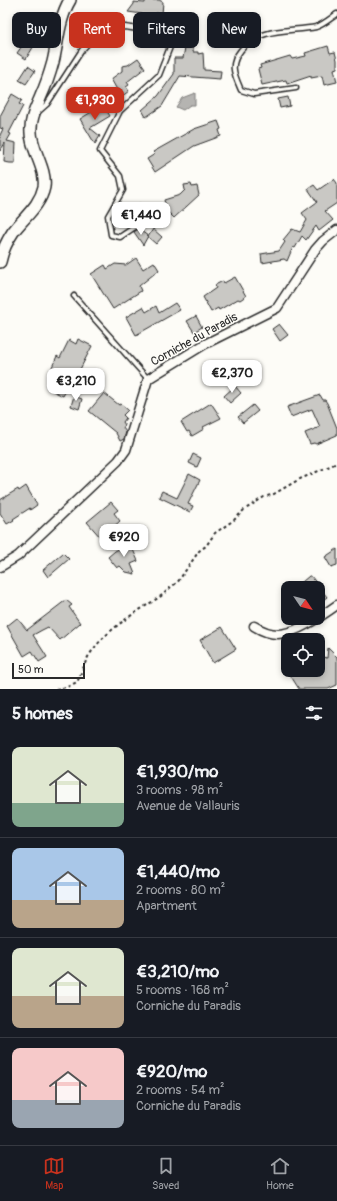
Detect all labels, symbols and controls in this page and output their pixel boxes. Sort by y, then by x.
chip: Buy [12,12,61,48]
chip: Rent [69,12,125,48]
chip: Filters [133,12,199,48]
chip: New [207,12,261,48]
pin: €1,930 [62,87,128,121]
text: €1,930 [75,92,115,108]
pin: €1,440 [108,202,174,236]
text: €1,440 [121,207,161,223]
street label: Corniche du Paradis [148,309,241,369]
pin: €2,370 [199,360,265,394]
text: €2,370 [211,365,253,381]
pin: €3,210 [43,368,109,402]
text: €3,210 [56,373,96,389]
pin: €920 [100,524,148,558]
text: €920 [108,529,140,545]
north arrow [281,581,325,625]
map controls [281,581,325,677]
button: locate [281,633,325,677]
scale bar [12,661,85,680]
text: 50 m [18,663,44,676]
icon: filters [303,702,325,724]
text: 5 homes [12,703,73,724]
text: €1,930/mo [136,761,218,782]
icon: home [44,763,92,811]
text: 3 rooms · 98 m² [136,782,223,798]
text: Avenue de Vallauris [136,798,240,814]
text: €1,440/mo [136,861,220,882]
icon: home [44,864,92,912]
text: 2 rooms · 80 m² [136,882,225,898]
text: Apartment [136,898,197,914]
text: €3,210/mo [136,961,219,982]
icon: home [44,964,92,1012]
text: 5 rooms · 168 m² [136,982,229,998]
text: Corniche du Paradis [136,998,241,1014]
text: €920/mo [136,1061,207,1082]
icon: home [44,1064,92,1112]
text: 2 rooms · 54 m² [136,1082,224,1098]
text: Corniche du Paradis [136,1098,241,1114]
tab: Map [43,1155,65,1192]
tab: Saved [152,1155,179,1192]
tab: Home [266,1155,294,1192]

